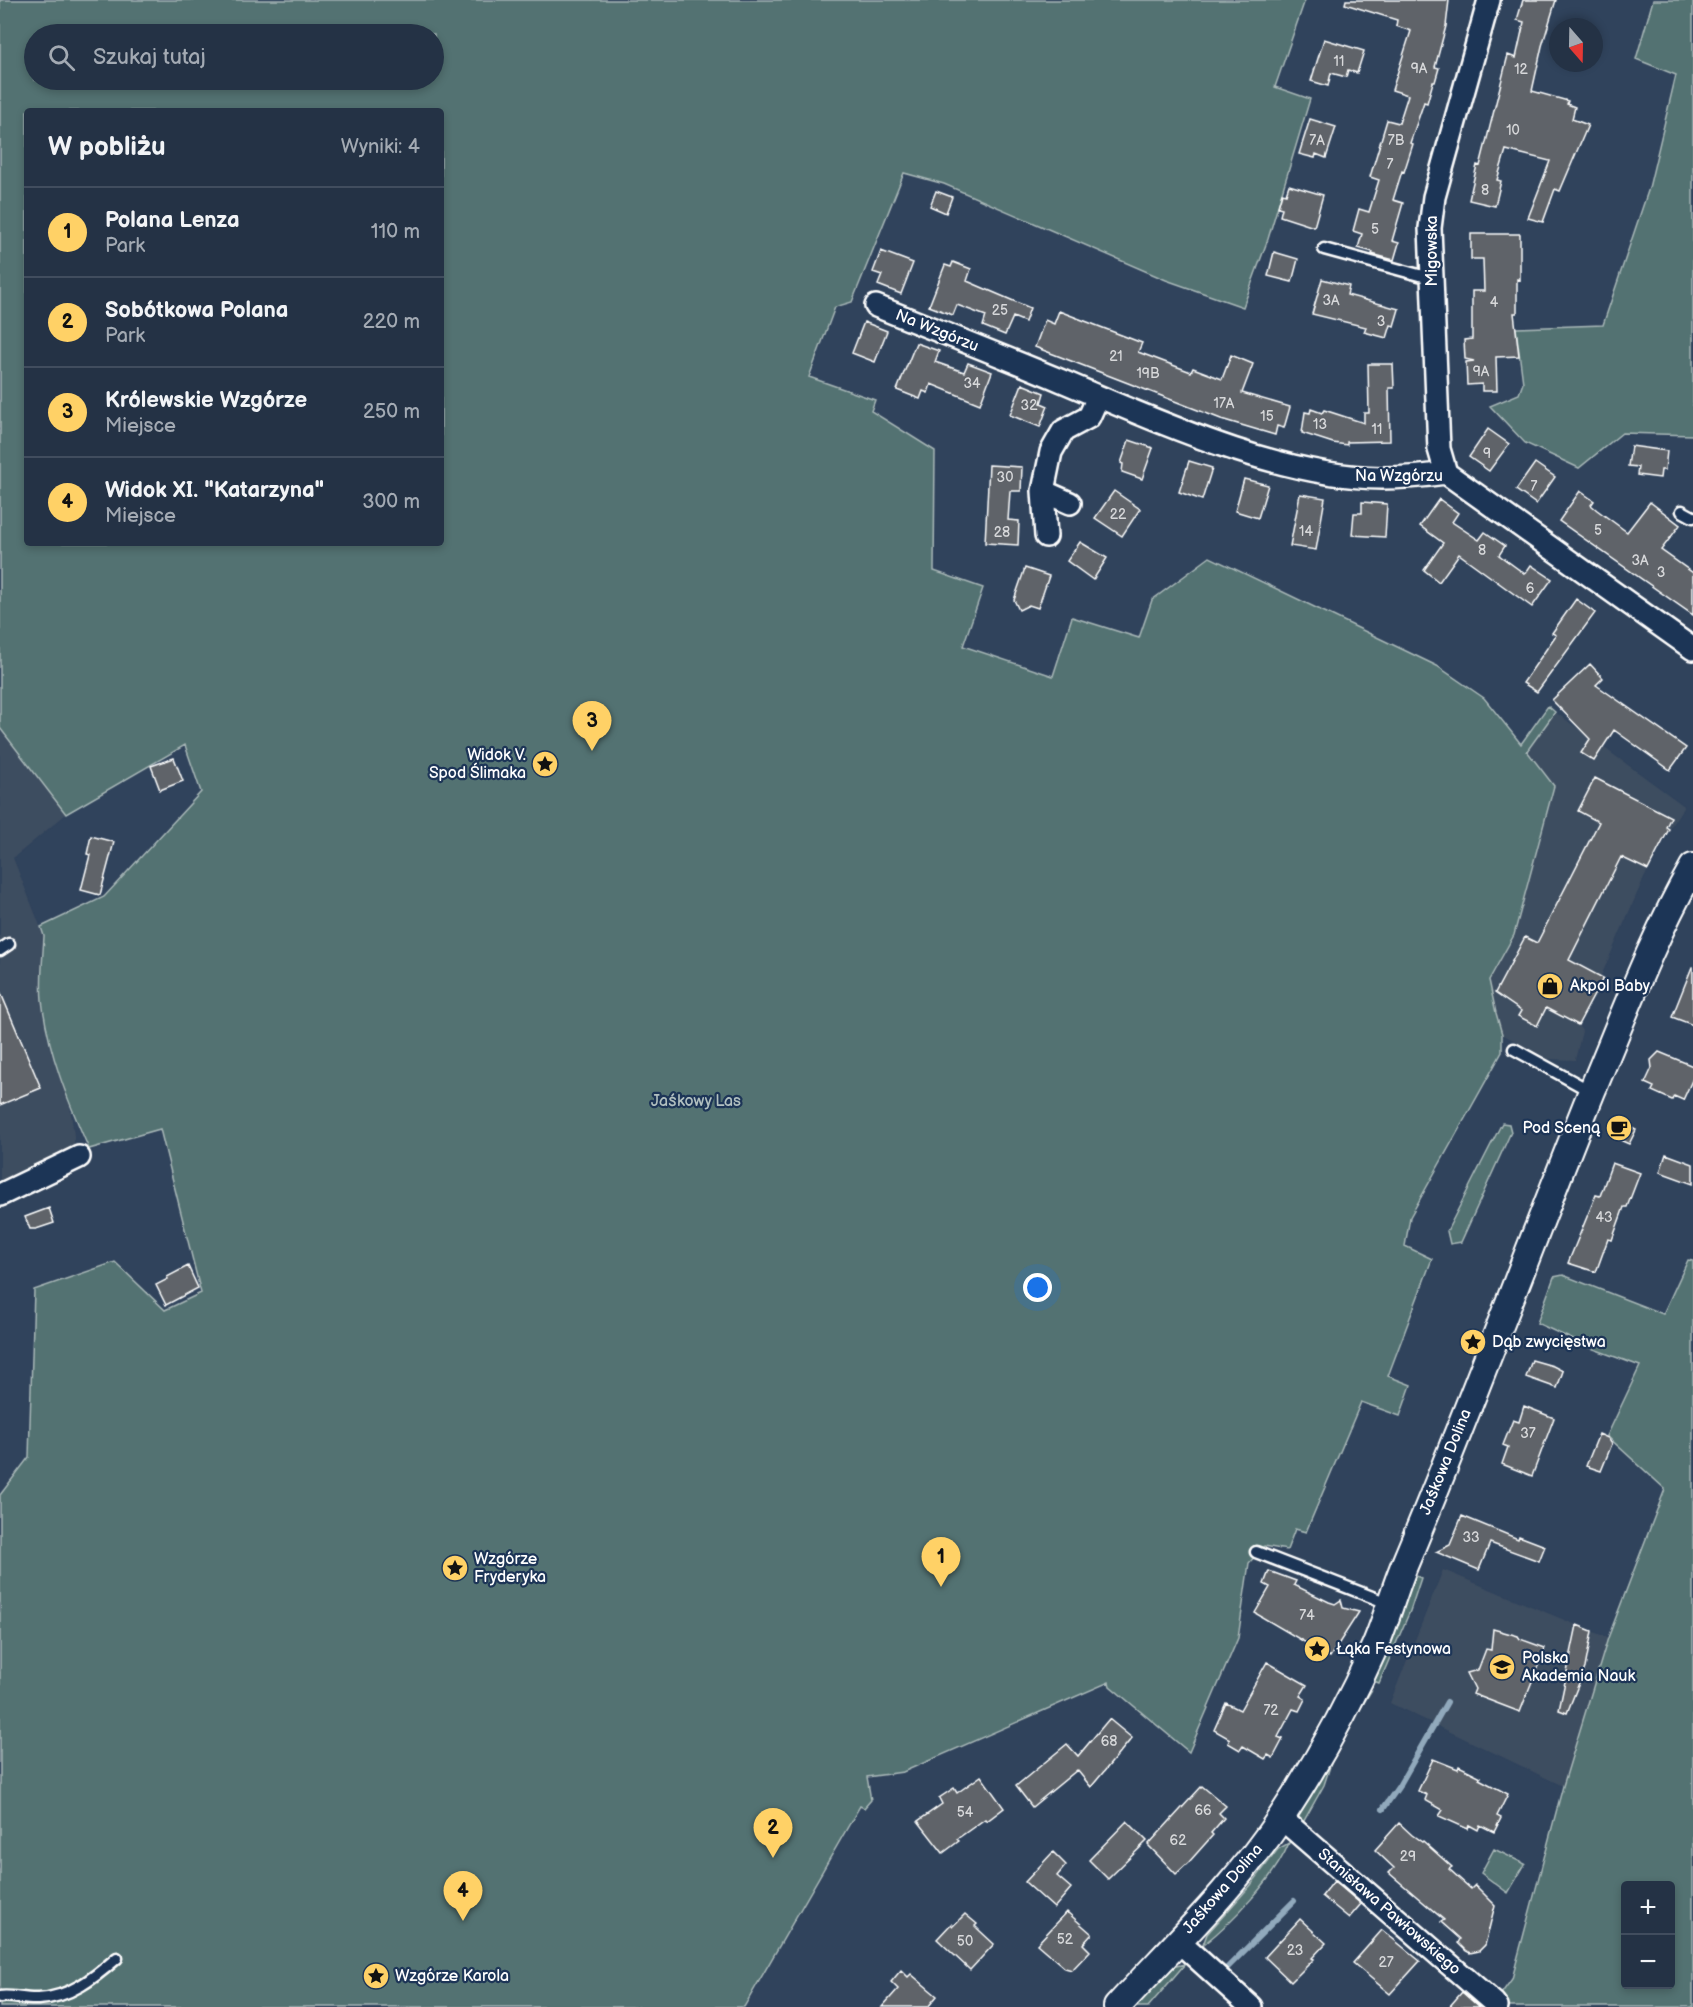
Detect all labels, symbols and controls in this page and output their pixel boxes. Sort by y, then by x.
north arrow [1549,18,1603,72]
search box [24,24,444,90]
icon: search [45,41,78,74]
text: Szukaj tutaj [93,44,206,71]
house number: 11 [1334,53,1344,70]
house number: 9A [1411,60,1428,77]
house number: 12 [1514,61,1529,78]
house number: 10 [1506,122,1520,139]
text: W pobliżu [48,132,166,163]
house number: 7A [1309,132,1325,149]
house number: 7B [1388,132,1405,149]
text: Wyniki: 4 [341,135,420,159]
house number: 7 [1387,156,1394,173]
house number: 8 [1481,182,1489,199]
text: Polana Lenza [105,207,240,234]
street label: Migowska [1423,215,1442,287]
text: 1 [63,220,72,244]
text: 110 m [371,220,420,244]
house number: 5 [1371,221,1379,238]
text: Park [105,234,145,258]
house number: 3A [1322,292,1340,309]
house number: 4 [1490,294,1499,311]
text: Sobótkowa Polana [105,297,288,324]
house number: 25 [992,302,1008,319]
street label: Na Wzgórzu [893,306,981,356]
text: 2 [62,310,73,334]
text: 220 m [363,310,420,334]
house number: 3 [1377,313,1385,330]
text: Park [105,324,145,348]
house number: 21 [1109,348,1123,365]
house number: 9A [1473,363,1490,380]
house number: 19B [1136,365,1160,382]
house number: 34 [963,375,981,392]
text: Królewskie Wzgórze [105,387,307,414]
house number: 17A [1214,395,1235,412]
house number: 32 [1021,397,1038,414]
text: 3 [62,400,73,424]
text: 250 m [363,400,420,424]
house number: 15 [1260,408,1274,425]
text: Miejsce [105,414,176,438]
house number: 13 [1313,416,1327,433]
house number: 11 [1372,421,1382,438]
house number: 9 [1483,445,1491,462]
street label: Na Wzgórzu [1355,467,1443,486]
house number: 30 [997,469,1013,486]
text: Widok XI. "Katarzyna" [105,477,324,504]
house number: 7 [1531,478,1538,495]
text: 4 [62,490,73,514]
text: 300 m [362,490,420,514]
text: Miejsce [105,504,176,528]
house number: 22 [1110,506,1127,523]
house number: 5 [1594,522,1602,539]
house number: 14 [1299,523,1313,540]
house number: 28 [994,524,1010,541]
house number: 8 [1478,542,1486,559]
house number: 3A [1631,552,1649,569]
house number: 3 [1657,564,1665,581]
house number: 6 [1526,580,1535,597]
pin: 3 [572,702,612,751]
place label: Widok V. Spod Ślimaka [429,746,526,783]
place icon: Widok V. Spod Ślimaka [530,749,560,779]
shop icon: Akpol Baby [1535,971,1565,1001]
place label: Akpol Baby [1570,977,1651,996]
park label: Jaśkowy Las [651,1092,741,1111]
cafe icon: Pod Sceną [1604,1113,1634,1143]
place label: Pod Sceną [1523,1119,1601,1138]
house number: 43 [1595,1209,1613,1226]
your location [1023,1273,1052,1302]
place icon: Dąb zwycięstwa [1458,1327,1488,1357]
place label: Dąb zwycięstwa [1492,1333,1606,1352]
street label: Jaśkowa Dolina [1416,1406,1476,1518]
house number: 37 [1520,1425,1536,1442]
house number: 33 [1462,1529,1480,1546]
pin: 1 [922,1538,960,1587]
place label: Wzgórze Fryderyka [474,1550,546,1587]
place icon: Wzgórze Fryderyka [440,1553,470,1583]
house number: 74 [1299,1607,1315,1624]
place icon: Łąka Festynowa [1302,1634,1332,1664]
place label: Łąka Festynowa [1336,1640,1451,1659]
place label: Polska Akademia Nauk [1522,1649,1635,1686]
school or university icon: Polska Akademia Nauk [1487,1652,1517,1682]
house number: 72 [1263,1702,1279,1719]
house number: 68 [1101,1733,1117,1750]
house number: 66 [1194,1802,1212,1819]
house number: 54 [957,1804,974,1821]
pin: 2 [754,1808,792,1858]
house number: 62 [1170,1832,1187,1849]
street label: Jaśkowa Dolina [1179,1840,1267,1938]
street label: Stanisława Pawłowskiego [1314,1845,1464,1979]
house number: 29 [1400,1848,1416,1865]
pin: 4 [444,1872,482,1921]
map controls [1621,1881,1675,1989]
button: + [1621,1881,1675,1935]
house number: 52 [1057,1931,1074,1948]
house number: 50 [957,1933,973,1950]
button: − [1621,1935,1675,1989]
house number: 23 [1287,1942,1303,1959]
house number: 27 [1378,1954,1394,1971]
place icon: Wzgórze Karola [361,1961,391,1991]
place label: Wzgórze Karola [395,1967,509,1986]

